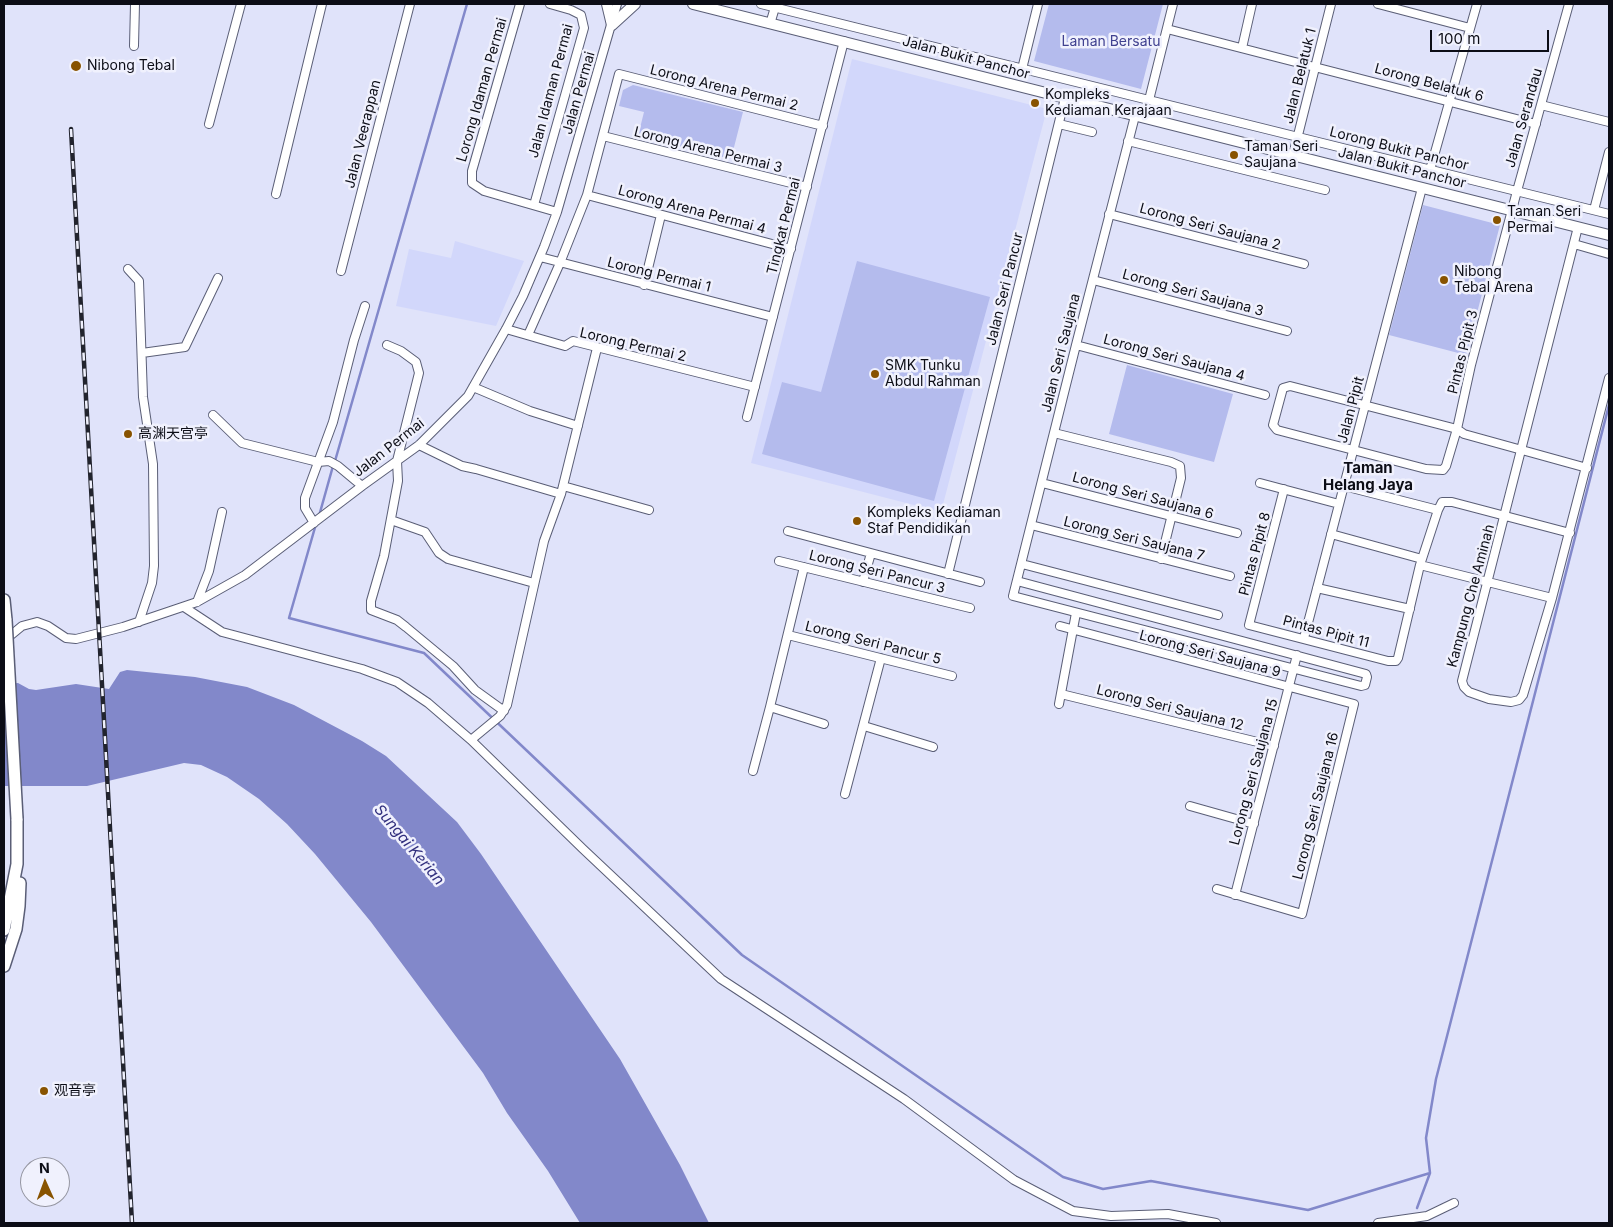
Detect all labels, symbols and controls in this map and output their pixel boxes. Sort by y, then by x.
street label: Lorong Idaman Permai [453,16,511,164]
scale bar [1433,20,1552,52]
street label: Jalan Idaman Permai [525,22,577,160]
street label: Jalan Belatuk 1 [1280,26,1320,126]
text: 100 m [1438,29,1480,48]
street label: Jalan Bukit Panchor [900,33,1032,83]
park label: Laman Bersatu [1062,34,1160,50]
street label: Jalan Permai [559,50,599,136]
place label: Nibong Tebal [87,58,175,74]
marker: Nibong Tebal [69,59,83,73]
street label: Lorong Belatuk 6 [1373,60,1485,106]
street label: Lorong Arena Permai 2 [648,61,800,115]
street label: Jalan Serandau [1502,66,1546,170]
street label: Jalan Veerappan [341,78,385,190]
place label: Kompleks Kediaman Kerajaan [1045,87,1172,120]
marker: Kompleks Kediaman Kerajaan [1029,97,1041,109]
street label: Lorong Arena Permai 3 [632,123,784,177]
street label: Lorong Bukit Panchor [1328,124,1470,174]
place label: Taman Seri Saujana [1244,139,1318,172]
street label: Jalan Bukit Panchor [1336,144,1468,192]
marker: Taman Seri Saujana [1228,149,1240,161]
street label: Tingkat Permai [764,176,804,276]
street label: Lorong Arena Permai 4 [616,182,768,238]
street label: Lorong Seri Saujana 2 [1138,200,1282,254]
place label: Taman Seri Permai [1507,204,1581,236]
marker: Taman Seri Permai [1491,214,1503,226]
street label: Jalan Seri Pancur [983,231,1027,347]
street label: Lorong Permai 1 [605,254,713,296]
place label: Nibong Tebal Arena [1454,264,1533,296]
street label: Lorong Seri Saujana 3 [1121,266,1265,320]
marker: Nibong Tebal Arena [1438,274,1450,286]
street label: Jalan Seri Saujana [1038,292,1084,414]
street label: Pintas Pipit 3 [1444,308,1482,396]
street label: Lorong Permai 2 [578,325,688,365]
street label: Lorong Seri Saujana 4 [1101,331,1247,385]
place label: SMK Tunku Abdul Rahman [885,358,981,391]
marker: SMK Tunku Abdul Rahman [869,368,881,380]
street label: Jalan Pipit [1334,375,1368,445]
street label: Jalan Permai [350,415,428,481]
place label: 高渊天宫亭 [138,426,208,442]
marker: 高渊天宫亭 [122,428,134,440]
district label: Taman Helang Jaya [1323,459,1413,494]
street label: Lorong Seri Saujana 6 [1070,469,1216,523]
place label: Kompleks Kediaman Staf Pendidikan [867,505,1001,538]
street label: Pintas Pipit 8 [1236,510,1274,598]
street label: Lorong Seri Saujana 7 [1062,513,1206,565]
marker: Kompleks Kediaman Staf Pendidikan [851,515,863,527]
street label: Kampung Che Aminah [1444,523,1498,669]
street label: Lorong Seri Pancur 3 [807,547,947,597]
street label: Pintas Pipit 11 [1281,612,1371,652]
street label: Lorong Seri Pancur 5 [803,618,943,668]
street label: Lorong Seri Saujana 9 [1137,627,1283,681]
street label: Lorong Seri Saujana 12 [1095,682,1245,734]
street label: Lorong Seri Saujana 15 [1226,697,1282,847]
street label: Lorong Seri Saujana 16 [1290,731,1342,881]
water label: Sungai Kerian [370,801,448,889]
place label: 观音亭 [54,1083,96,1099]
marker: 观音亭 [38,1085,50,1097]
north arrow [20,1157,70,1207]
text: N [39,1159,50,1176]

